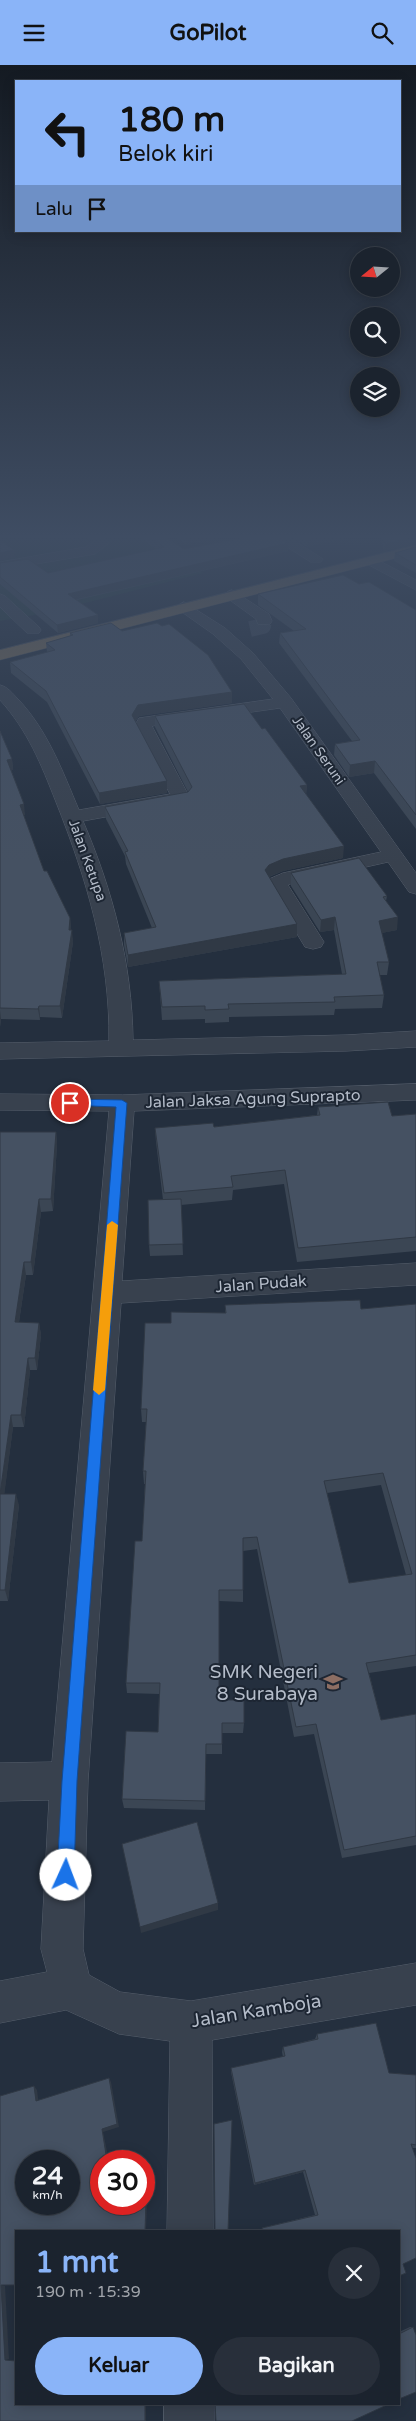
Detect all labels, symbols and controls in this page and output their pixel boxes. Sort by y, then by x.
icon: menu [20,19,48,47]
icon: search [368,19,396,47]
text: GoPilot [170,20,246,46]
text: 180 m [118,99,225,141]
icon: left [35,100,100,165]
text: Belok kiri [118,141,214,167]
icon: arrive [83,195,111,223]
text: Lalu [35,198,73,220]
north arrow [350,247,400,297]
map controls [350,247,400,417]
button: search [350,307,400,357]
button: layers [350,367,400,417]
street label: Jalan Seruni [289,712,349,788]
street label: Jalan Ketupa [65,817,110,903]
pin [49,1082,91,1124]
street label: Jalan Jaksa Agung Suprapto [145,1085,361,1113]
icon: arrive [56,1089,84,1117]
street label: Jalan Pudak [215,1271,308,1297]
place label: SMK Negeri 8 Surabaya [210,1661,318,1705]
school or university icon: SMK Negeri 8 Surabaya [322,1671,344,1693]
position arrow [39,1848,91,1900]
street label: Jalan Kamboja [190,1990,323,2032]
speed limit sign: 30 [90,2150,155,2215]
text: 24 [32,2161,63,2191]
text: km/h [32,2188,63,2202]
text: 1 mnt [35,2244,119,2281]
button: close [328,2247,380,2299]
text: 190 m · 15:39 [35,2282,141,2302]
button: Keluar [35,2337,203,2395]
button: Bagikan [213,2337,380,2395]

